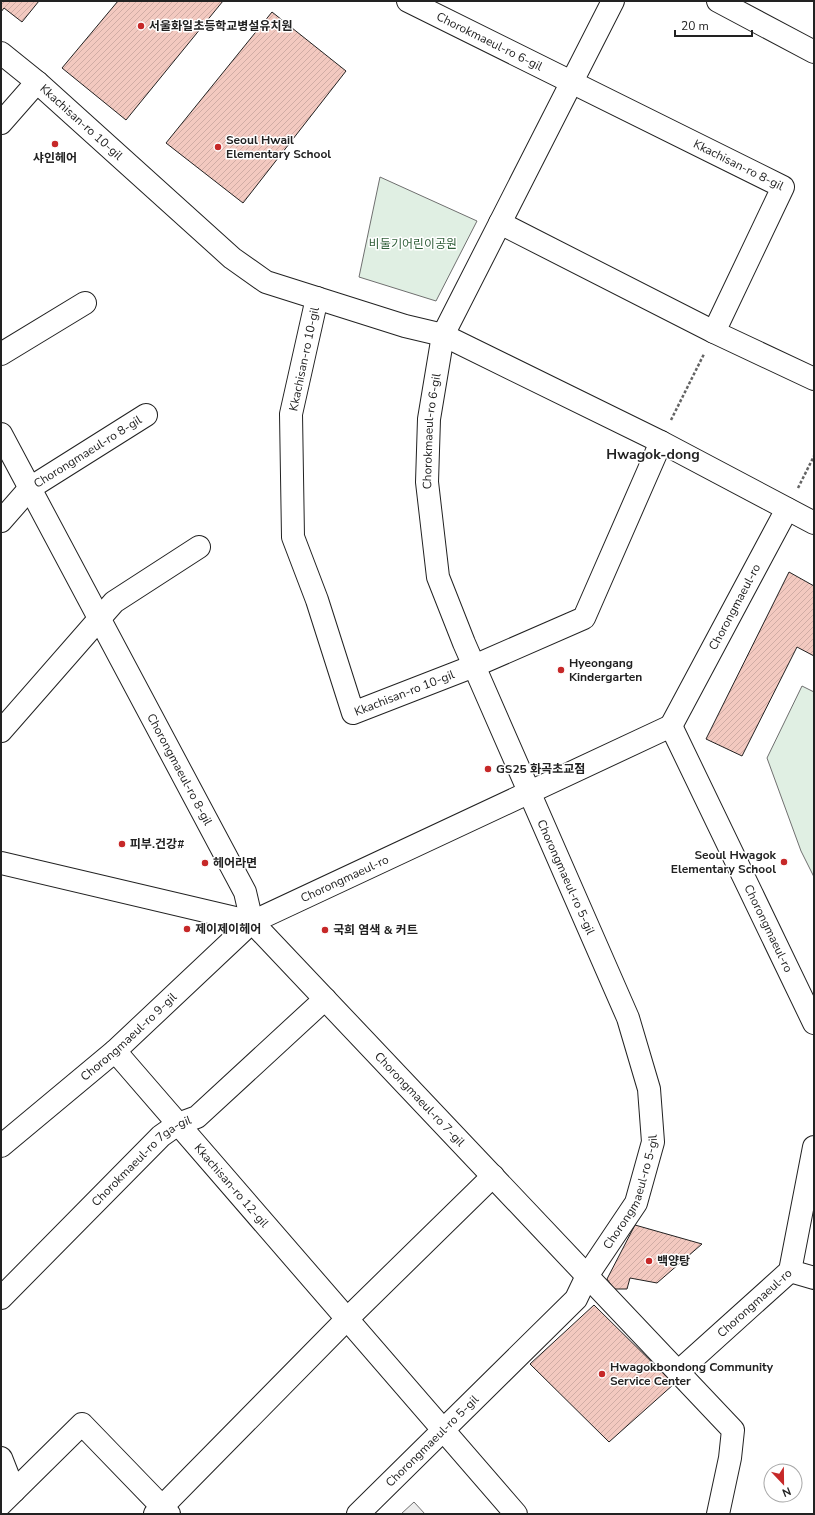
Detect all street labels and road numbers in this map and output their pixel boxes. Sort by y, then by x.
street label: Chorokmaeul-ro 6-gil [434,8,546,75]
street label: Kkachisan-ro 10-gil [37,81,126,164]
street label: Kkachisan-ro 8-gil [691,136,787,194]
street label: Kkachisan-ro 10-gil [285,305,323,413]
street label: Chorokmaeul-ro 6-gil [419,372,445,490]
street label: Chorongmaeul-ro 8-gil [31,412,145,492]
street label: Chorongmaeul-ro [705,561,764,653]
street label: Kkachisan-ro 10-gil [352,666,457,720]
street label: Chorongmaeul-ro 8-gil [143,711,216,829]
street label: Chorongmaeul-ro 5-gil [533,817,599,937]
street label: Chorongmaeul-ro [298,851,392,906]
street label: Chorongmaeul-ro [740,882,797,975]
street label: Chorongmaeul-ro 9-gil [77,989,180,1084]
street label: Chorongmaeul-ro 7-gil [371,1048,469,1150]
street label: Chorokmaeul-ro 7ga-gil [88,1112,194,1210]
street label: Chorongmaeul-ro 5-gil [599,1134,661,1252]
street label: Kkachisan-ro 12-gil [191,1140,273,1231]
street label: Chorongmaeul-ro [714,1265,796,1341]
street label: Chorongmaeul-ro 5-gil [382,1391,482,1490]

